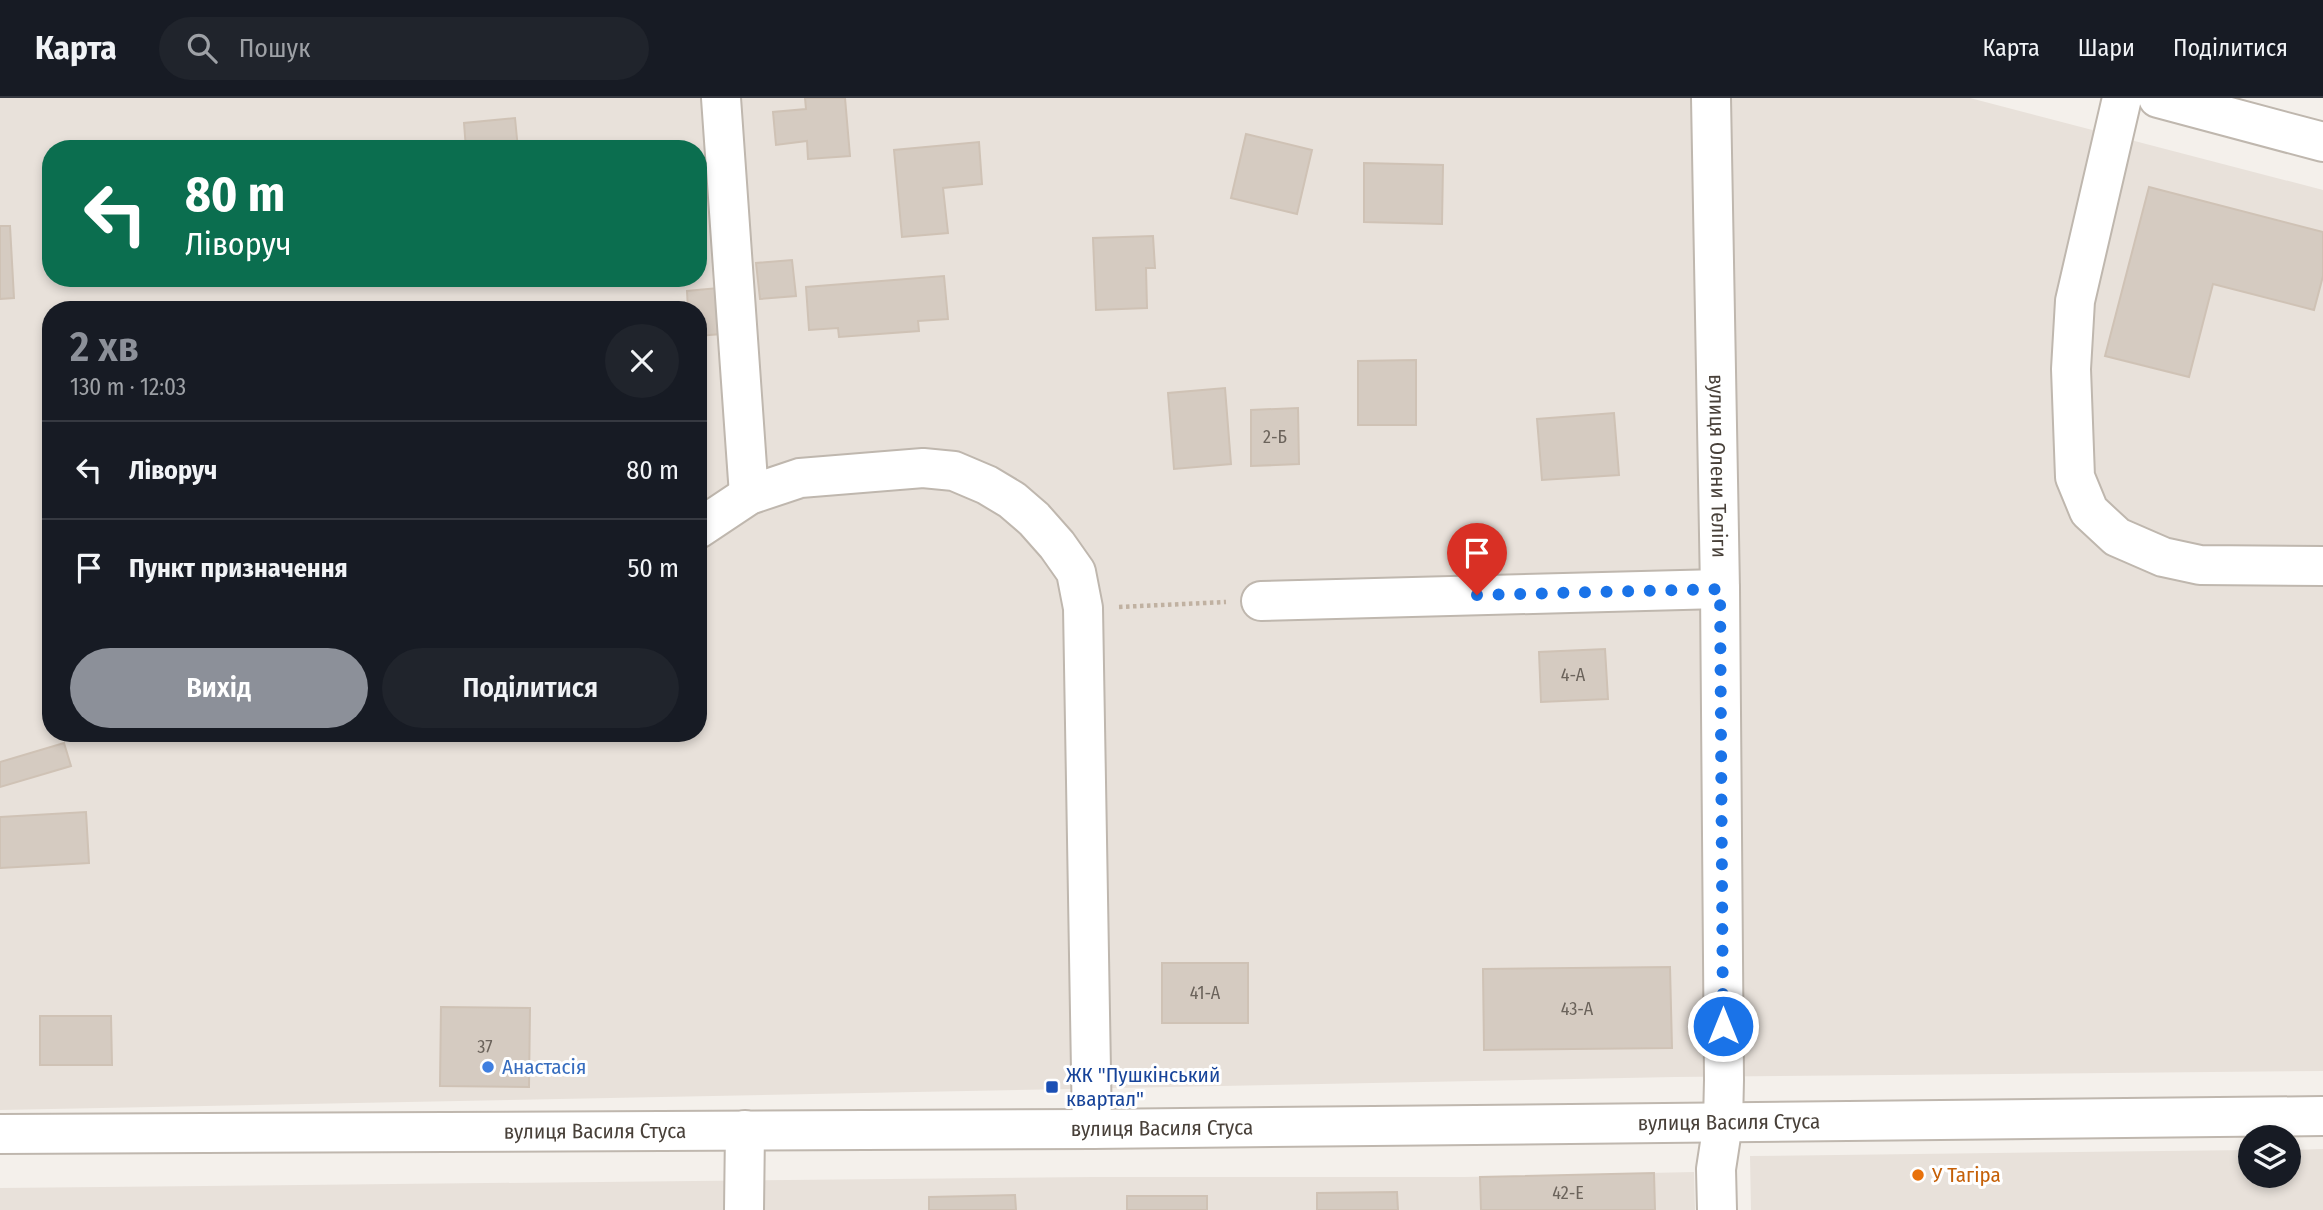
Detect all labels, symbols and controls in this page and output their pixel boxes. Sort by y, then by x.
search box [159,17,649,80]
text: Карта [35,28,117,68]
icon: search [183,29,221,67]
text: Пошук [239,33,310,64]
text: Карта [1982,34,2040,62]
text: Шари [2078,34,2135,62]
text: Поділитися [2173,34,2288,62]
text: 80 m [185,165,285,224]
icon: left [70,168,161,259]
text: Ліворуч [185,225,292,263]
text: 2 хв [70,322,139,372]
button: close [605,324,679,398]
text: 130 m · 12:03 [70,373,186,401]
street label: вулиця Олени Теліги [1703,374,1732,558]
house number: 2-Б [1263,426,1287,448]
icon: left [70,451,108,489]
text: Ліворуч [129,455,217,486]
text: 80 m [626,455,679,486]
pin [1447,523,1507,595]
icon: arrive [1458,534,1496,572]
icon: arrive [70,549,108,587]
text: Пункт призначення [129,553,348,584]
text: 50 m [627,553,679,584]
button: Вихід [70,648,368,728]
button: Поділитися [382,648,679,728]
house number: 4-А [1561,664,1586,686]
house number: 41-А [1190,982,1221,1004]
position arrow [1686,989,1760,1063]
house number: 43-А [1561,998,1594,1020]
house number: 37 [477,1036,493,1058]
place label: Анастасія [502,1054,586,1080]
marker: Анастасія [480,1059,496,1075]
place label: ЖК "Пушкінський квартал" [1066,1062,1220,1112]
marker: ЖК "Пушкінський квартал" [1044,1079,1060,1095]
street label: вулиця Василя Стуса [1637,1108,1820,1136]
street label: вулиця Василя Стуса [1071,1114,1253,1142]
street label: вулиця Василя Стуса [504,1118,686,1145]
map controls [2238,1125,2301,1188]
button: layers [2238,1125,2301,1188]
place label: У Тагіра [1931,1162,2001,1188]
marker: У Тагіра [1910,1167,1926,1183]
house number: 42-Е [1552,1182,1584,1204]

